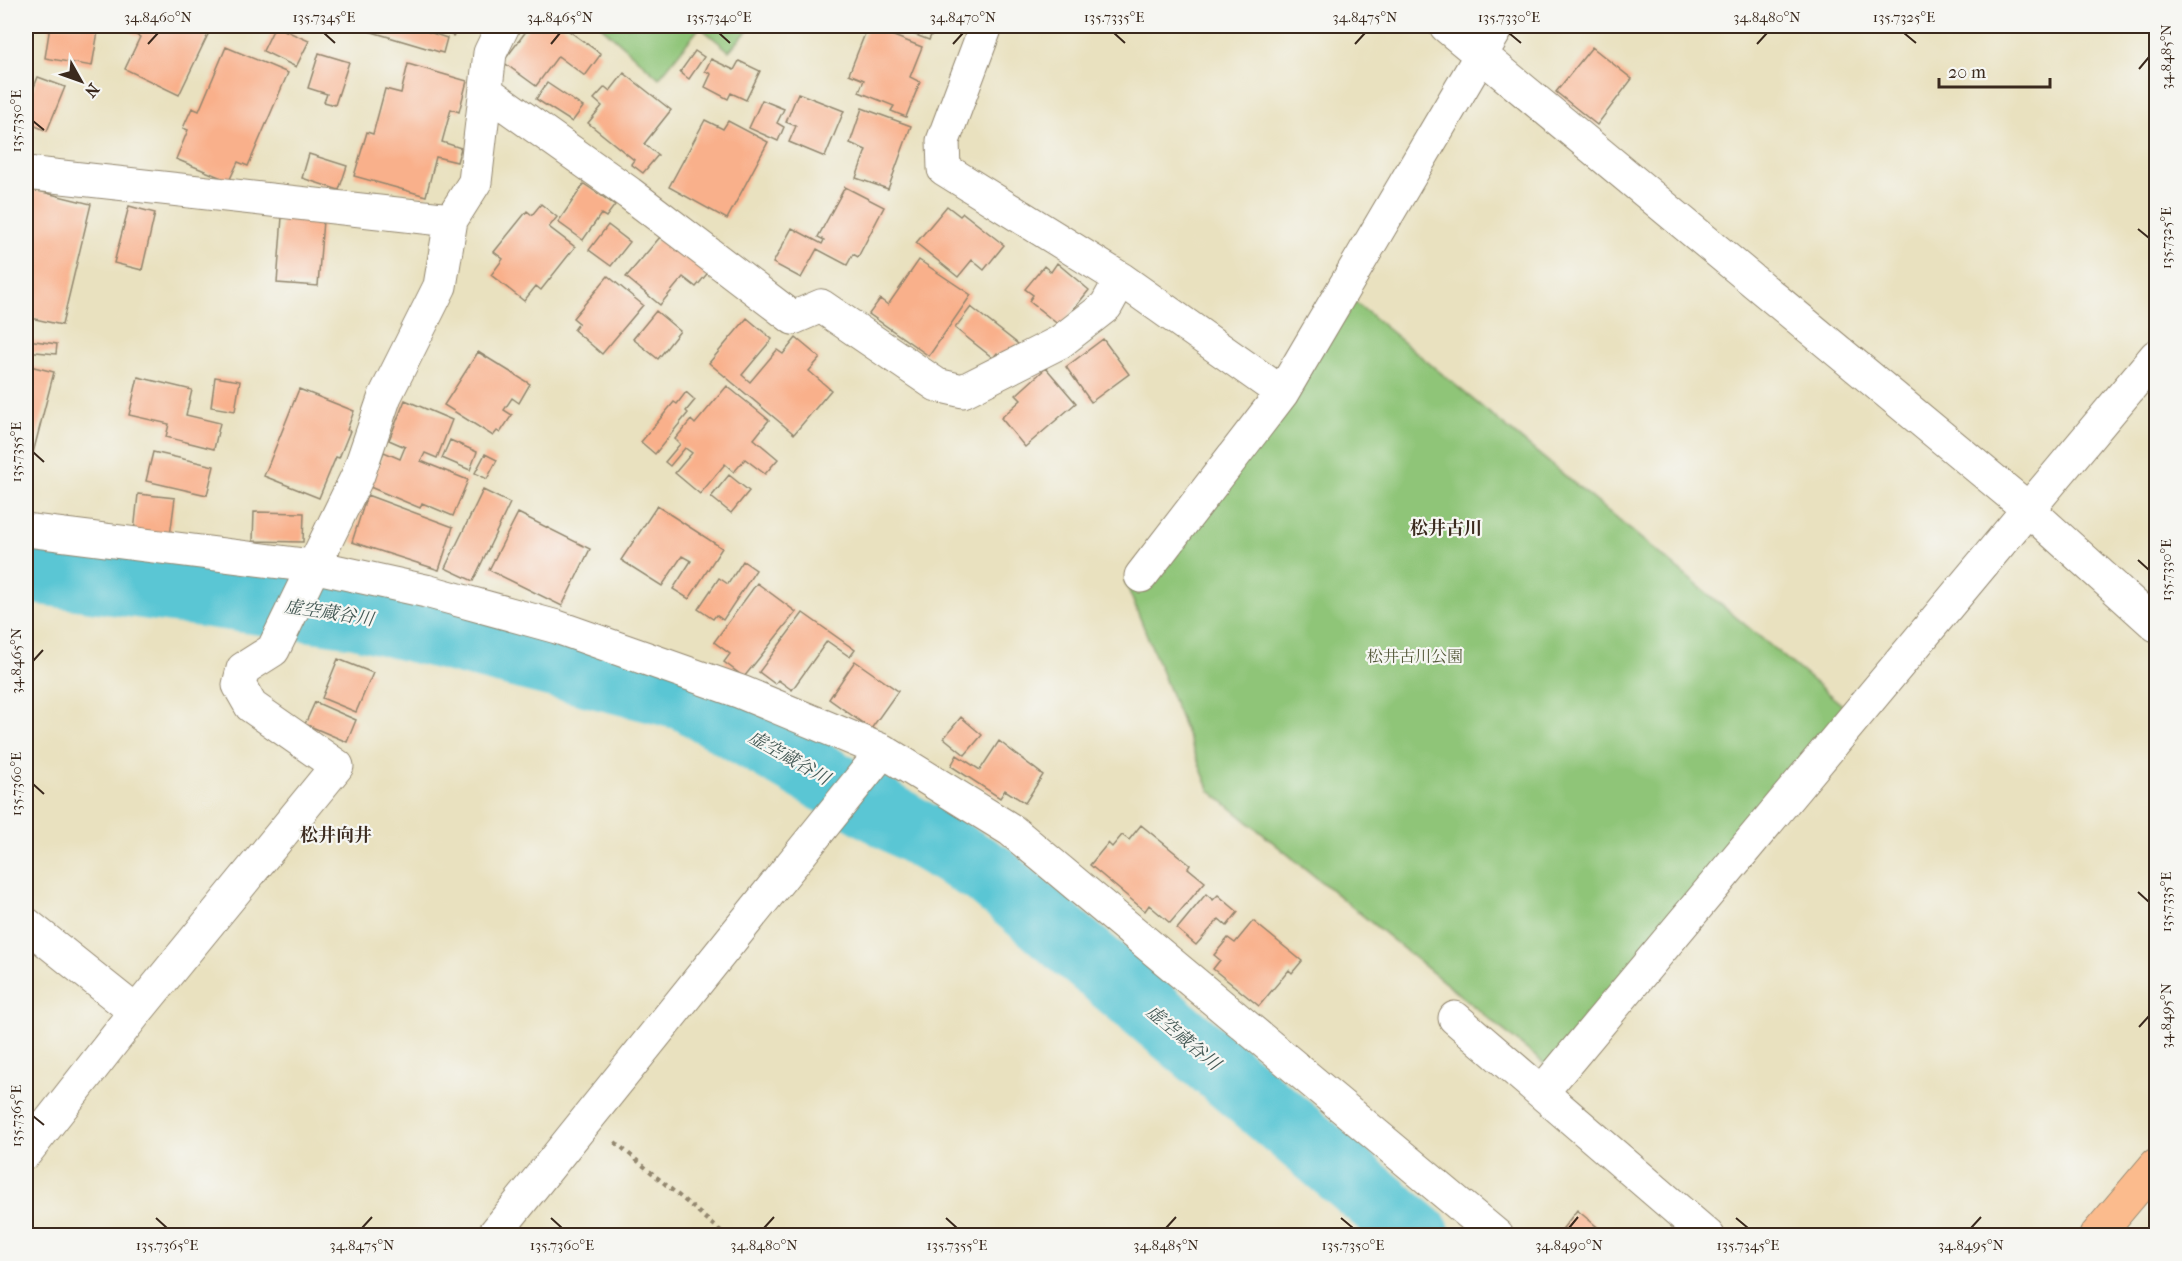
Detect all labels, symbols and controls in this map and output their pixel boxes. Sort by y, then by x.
text: 34.8460°N [124,8,193,26]
text: 135.7345°E [292,8,356,26]
text: 34.8465°N [527,8,594,26]
text: 135.7340°E [686,8,752,26]
text: 34.8470°N [930,8,997,26]
text: 135.7335°E [1084,8,1144,26]
text: 34.8475°N [1333,8,1398,26]
text: 135.7330°E [1478,8,1540,26]
text: 34.8480°N [1733,8,1801,26]
text: 135.7325°E [1873,8,1935,26]
text: 34.8485°N [2157,24,2175,90]
north arrow [51,51,111,111]
scale bar [1939,51,2050,89]
text: 20 m [1948,62,1986,83]
text: N [80,80,103,102]
text: 135.7350°E [7,90,25,152]
text: 135.7325°E [2157,207,2175,269]
text: 135.7355°E [7,422,25,482]
district label: 松井古川 [1410,518,1482,539]
text: 135.7330°E [2157,539,2175,601]
water label: 虚空蔵谷川 [283,596,377,631]
text: 34.8465°N [7,627,25,694]
park label: 松井古川公園 [1367,647,1463,666]
water label: 虚空蔵谷川 [745,726,835,791]
text: 135.7360°E [7,752,25,816]
district label: 松井向井 [300,825,372,846]
text: 135.7335°E [2157,872,2175,932]
text: 34.8495°N [2157,982,2175,1049]
water label: 虚空蔵谷川 [1142,1001,1226,1076]
text: 135.7365°E [7,1085,25,1147]
text: 135.7365°E [136,1236,198,1254]
text: 34.8475°N [330,1236,395,1254]
text: 135.7360°E [530,1236,594,1254]
text: 34.8480°N [730,1236,798,1254]
text: 135.7355°E [927,1236,987,1254]
text: 34.8485°N [1133,1236,1199,1254]
text: 135.7350°E [1322,1236,1384,1254]
text: 34.8490°N [1535,1236,1603,1254]
text: 135.7345°E [1716,1236,1780,1254]
text: 34.8495°N [1938,1236,2005,1254]

